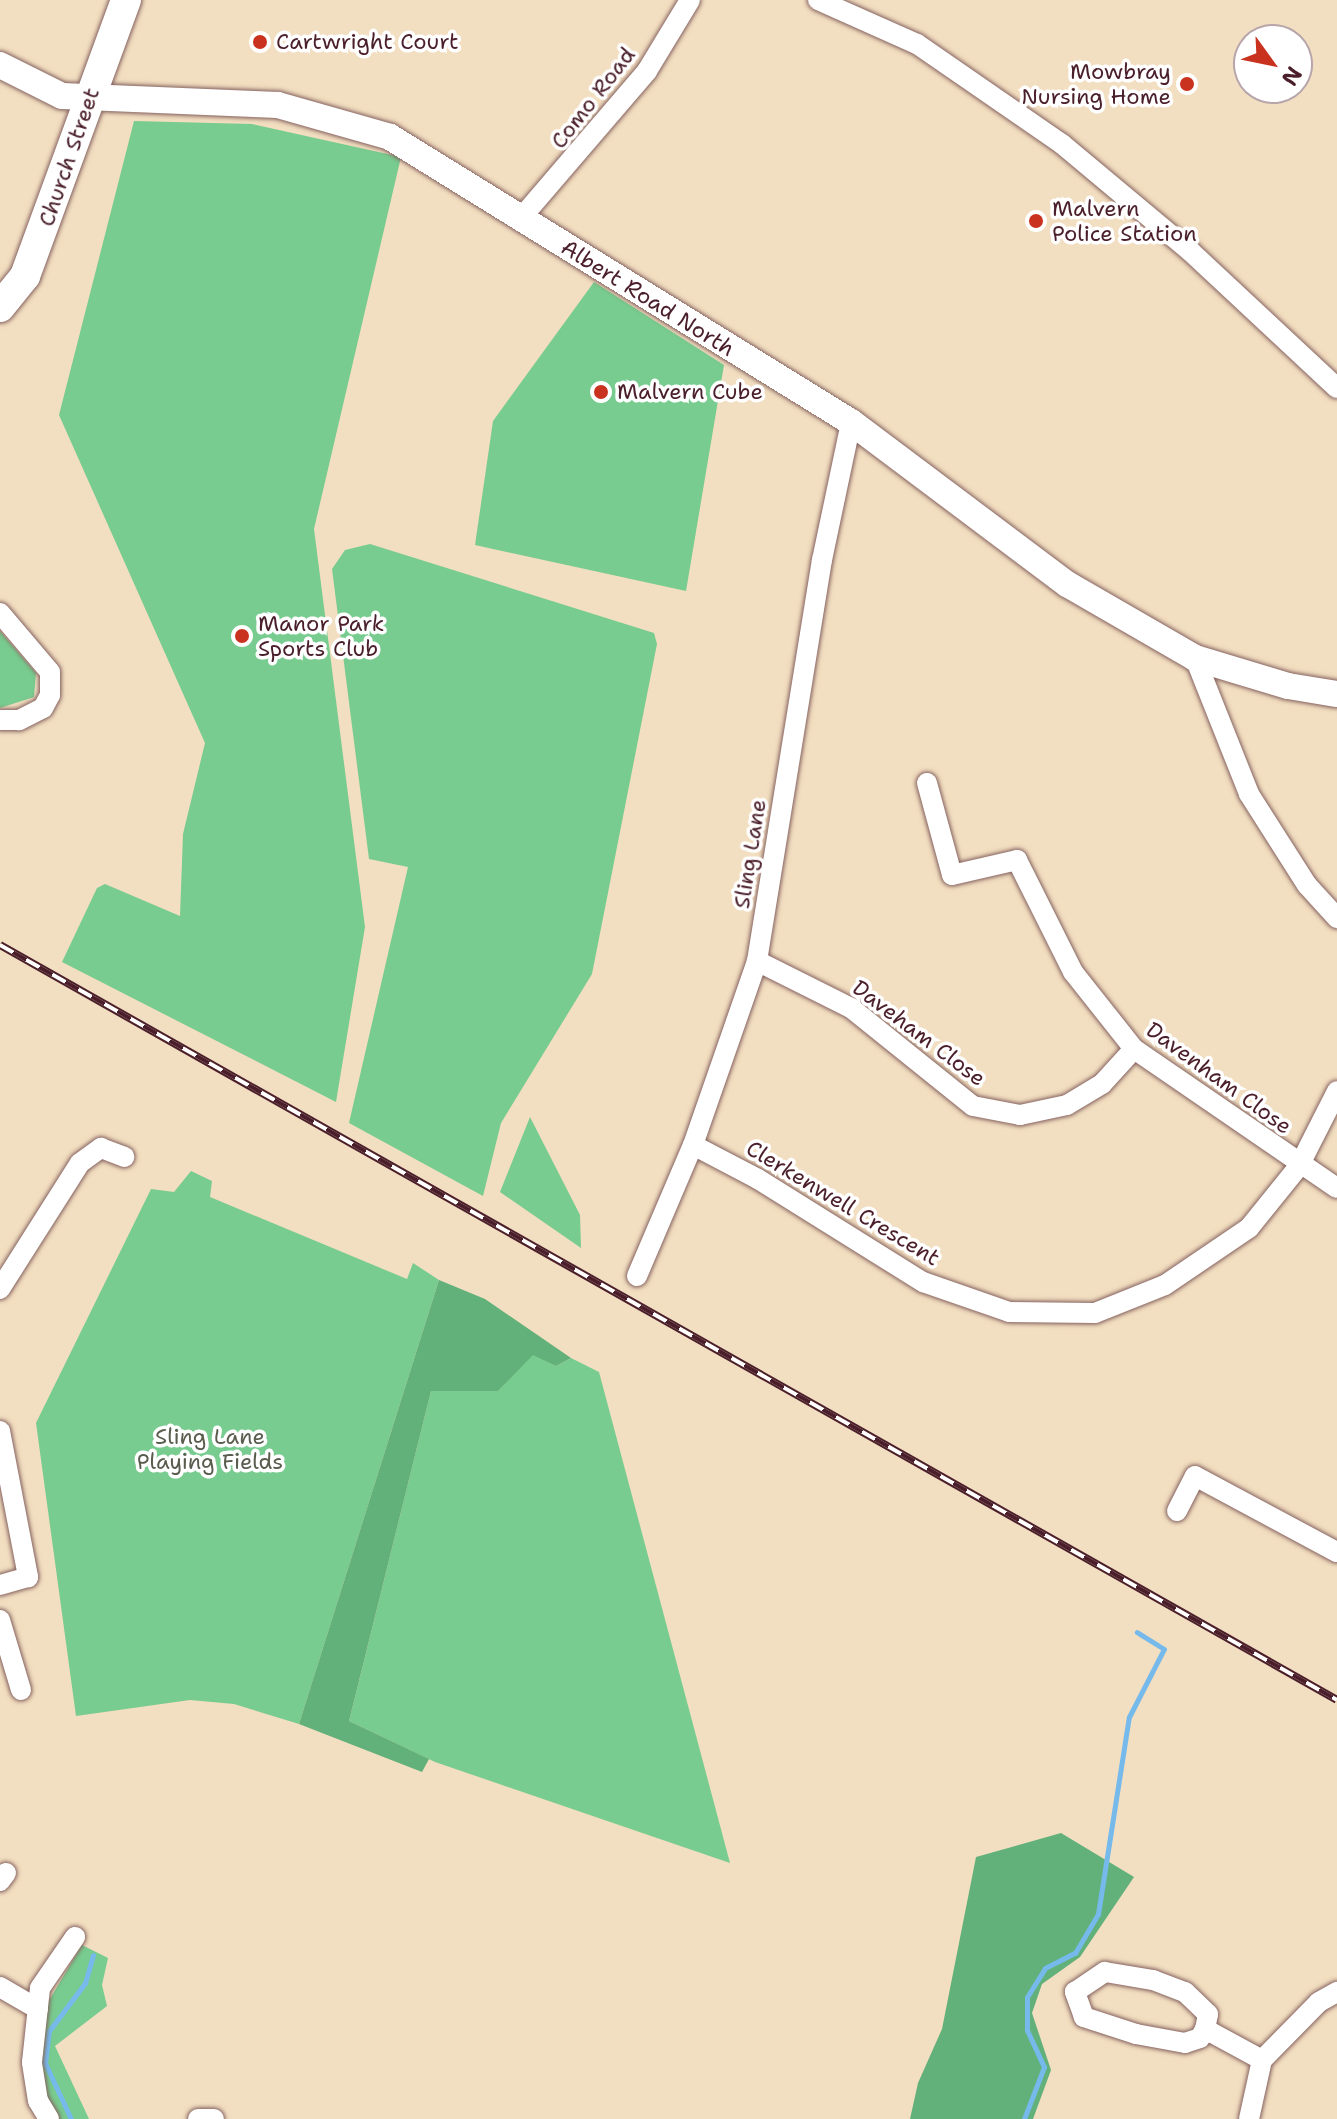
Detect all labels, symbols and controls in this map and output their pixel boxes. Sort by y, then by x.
north arrow [1233,24,1313,104]
place label: Cartwright Court [276,29,459,55]
marker: Cartwright Court [251,33,269,51]
street label: Como Road [545,42,641,154]
place label: Mowbray Nursing Home [1021,58,1171,110]
text: N [1275,61,1309,91]
marker: Mowbray Nursing Home [1178,75,1196,93]
street label: Church Street [33,84,105,230]
place label: Malvern Police Station [1052,195,1197,246]
marker: Malvern Police Station [1027,212,1045,230]
street label: Albert Road North [556,234,740,362]
place label: Malvern Cube [617,379,763,405]
marker: Malvern Cube [592,383,610,401]
place label: Manor Park Sports Club [258,610,384,662]
marker: Manor Park Sports Club [233,627,251,645]
street label: Sling Lane [728,798,772,910]
street label: Daveham Close [847,974,991,1092]
street label: Davenham Close [1141,1016,1297,1140]
street label: Clerkenwell Crescent [741,1135,945,1271]
park label: Sling Lane Playing Fields [137,1423,283,1474]

